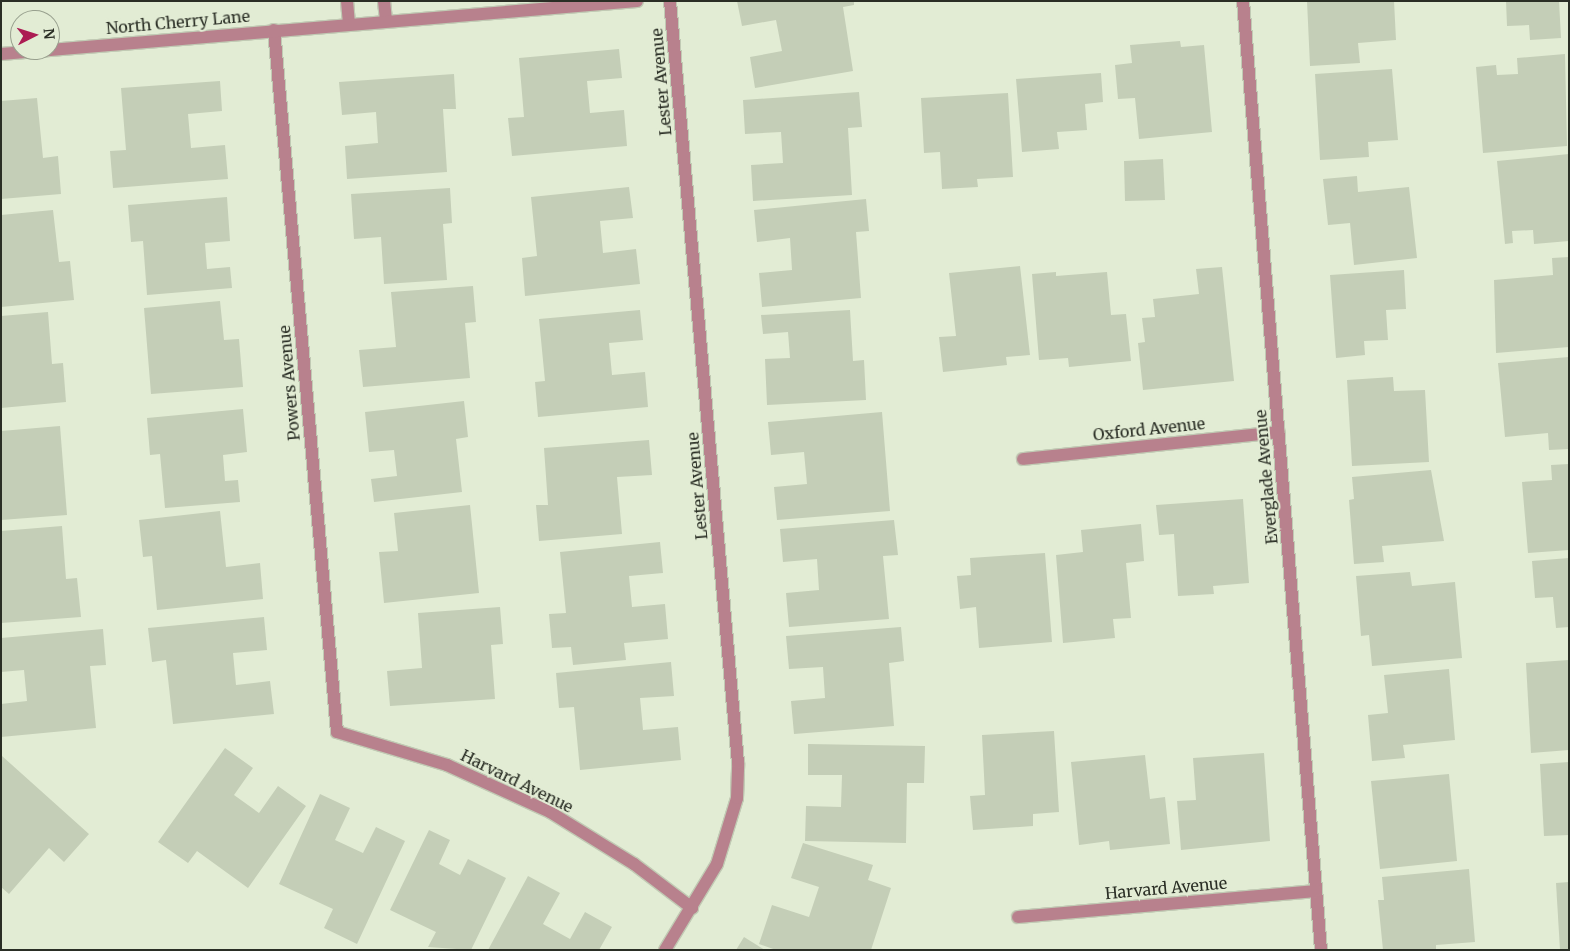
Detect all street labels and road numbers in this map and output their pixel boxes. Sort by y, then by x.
street label: North Cherry Lane [105,6,251,38]
street label: Lester Avenue [647,27,675,137]
street label: Powers Avenue [274,324,304,442]
street label: Everglade Avenue [1251,409,1281,545]
street label: Oxford Avenue [1092,414,1206,444]
street label: Lester Avenue [683,431,711,541]
street label: Harvard Avenue [458,745,576,817]
street label: Harvard Avenue [1104,873,1228,903]

